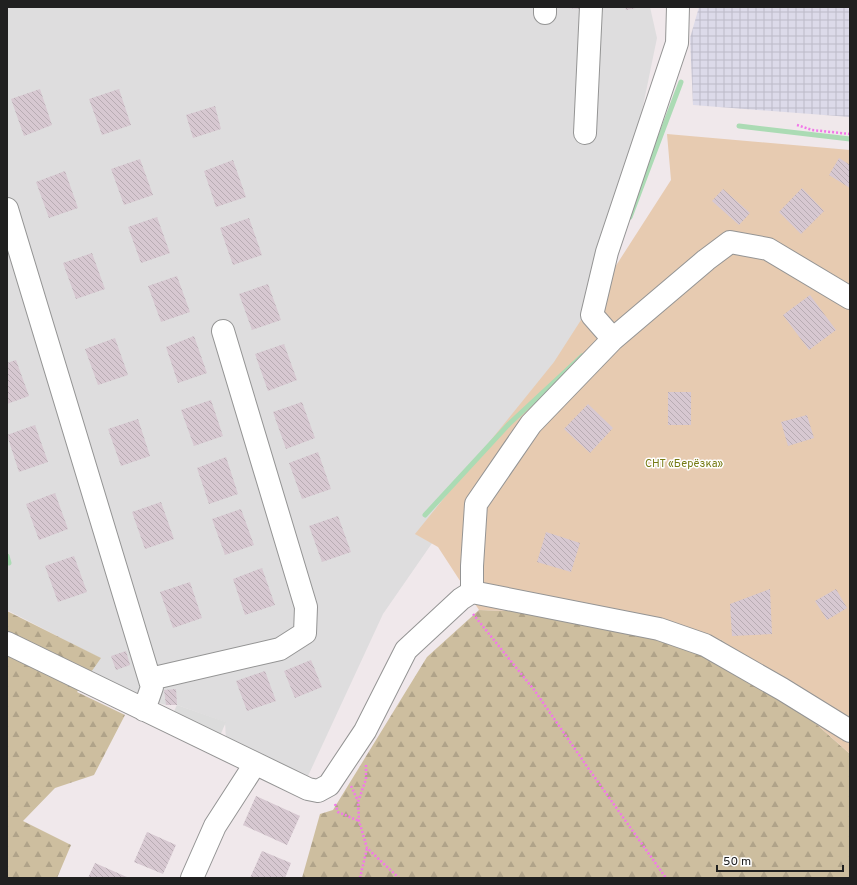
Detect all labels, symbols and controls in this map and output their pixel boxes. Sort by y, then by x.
park label: СНТ «Берёзка» [645,457,723,471]
scale bar [717,847,843,873]
text: 50 m [723,854,751,870]

